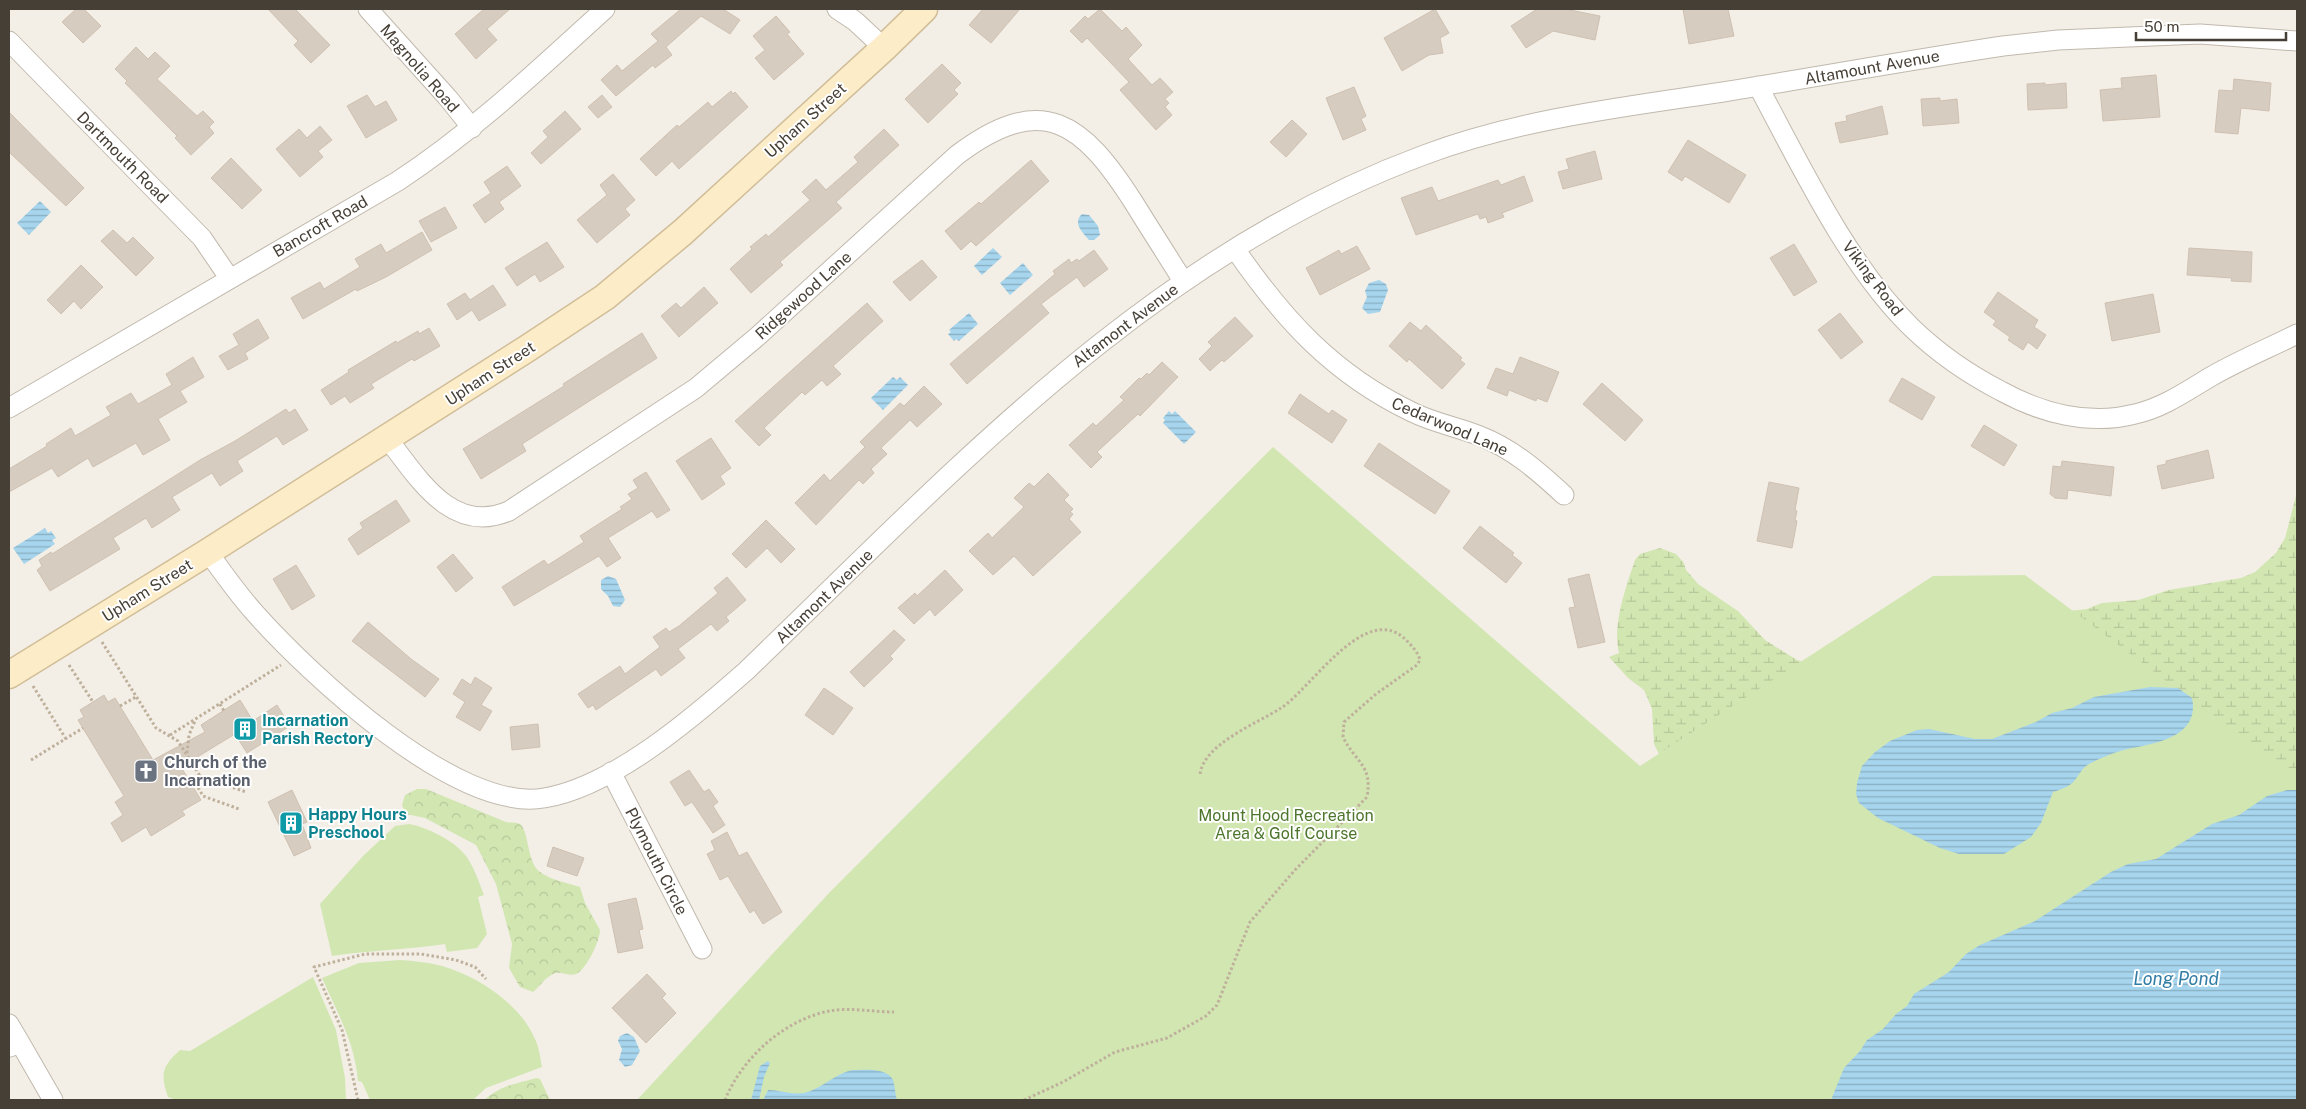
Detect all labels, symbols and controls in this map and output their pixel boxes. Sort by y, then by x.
scale bar [2136,10,2286,42]
text: 50 m [2144,18,2179,35]
street label: Magnolia Road [376,20,463,116]
street label: Altamount Avenue [1803,46,1941,89]
street label: Upham Street [761,79,850,162]
street label: Dartmouth Road [73,108,172,207]
street label: Bancroft Road [270,192,371,261]
street label: Viking Road [1838,237,1907,320]
street label: Ridgewood Lane [751,247,855,344]
street label: Altamont Avenue [1069,279,1182,371]
street label: Upham Street [442,337,539,410]
street label: Cedarwood Lane [1389,393,1511,460]
street label: Altamont Avenue [772,545,877,647]
street label: Upham Street [98,555,196,626]
place label: Incarnation Parish Rectory [262,711,374,748]
building icon: Incarnation Parish Rectory [232,716,258,742]
place label: Church of the Incarnation [164,753,267,790]
church icon: Church of the Incarnation [133,758,159,784]
street label: Plymouth Circle [621,804,692,918]
place label: Happy Hours Preschool [308,805,407,842]
park label: Mount Hood Recreation Area & Golf Course [1198,806,1374,843]
building icon: Happy Hours Preschool [278,810,304,836]
water label: Long Pond [2133,968,2219,989]

